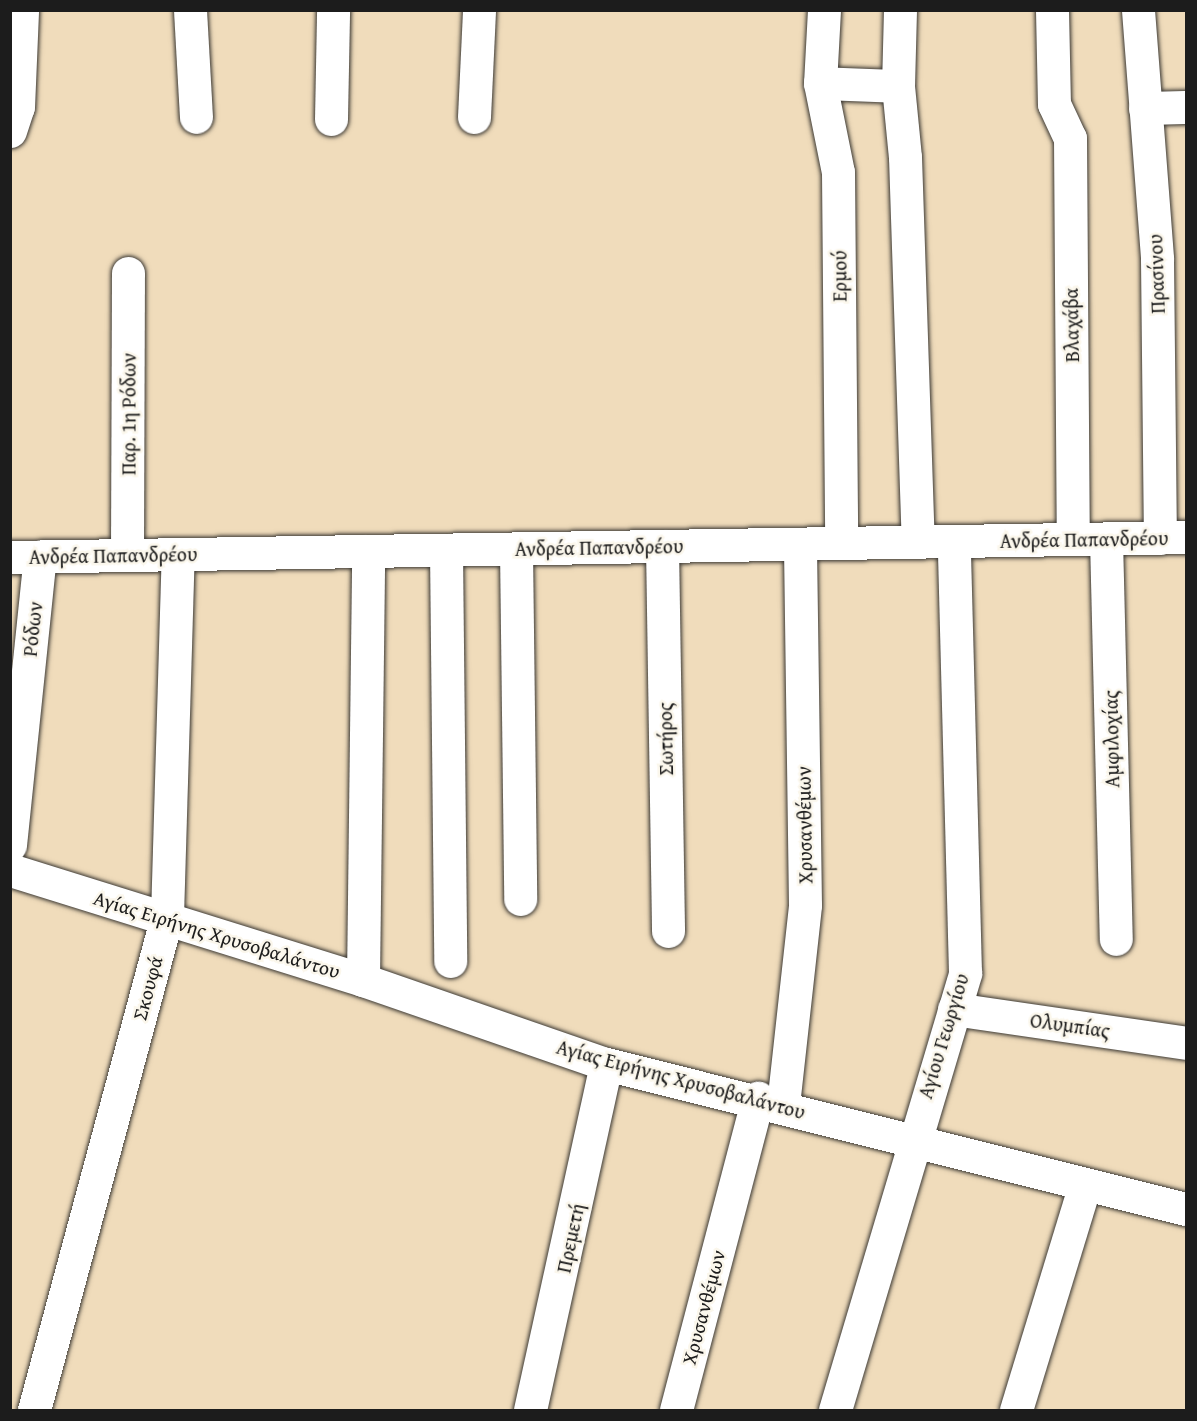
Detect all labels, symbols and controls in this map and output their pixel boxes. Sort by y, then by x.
street label: Πρασίνου [1143,234,1169,314]
street label: Ερμού [827,250,851,302]
street label: Βλαχάβα [1058,287,1084,363]
street label: Παρ. 1η Ρόδων [116,353,140,475]
street label: Ανδρέα Παπανδρέου [1000,526,1168,552]
street label: Ανδρέα Παπανδρέου [515,534,683,560]
street label: Ανδρέα Παπανδρέου [29,542,197,568]
street label: Ρόδων [17,600,47,658]
street label: Αμφιλοχίας [1098,690,1124,788]
street label: Σωτήρος [652,702,678,776]
street label: Χρυσανθέμων [791,766,817,884]
street label: Αγίας Ειρήνης Χρυσοβαλάντου [91,885,343,983]
street label: Σκουφά [127,953,167,1023]
street label: Αγίου Γεωργίου [913,971,973,1101]
street label: Ολυμπίας [1029,1008,1111,1042]
street label: Αγίας Ειρήνης Χρυσοβαλάντου [554,1034,808,1124]
street label: Πρεμετή [551,1201,589,1275]
street label: Χρυσανθέμων [676,1247,730,1367]

